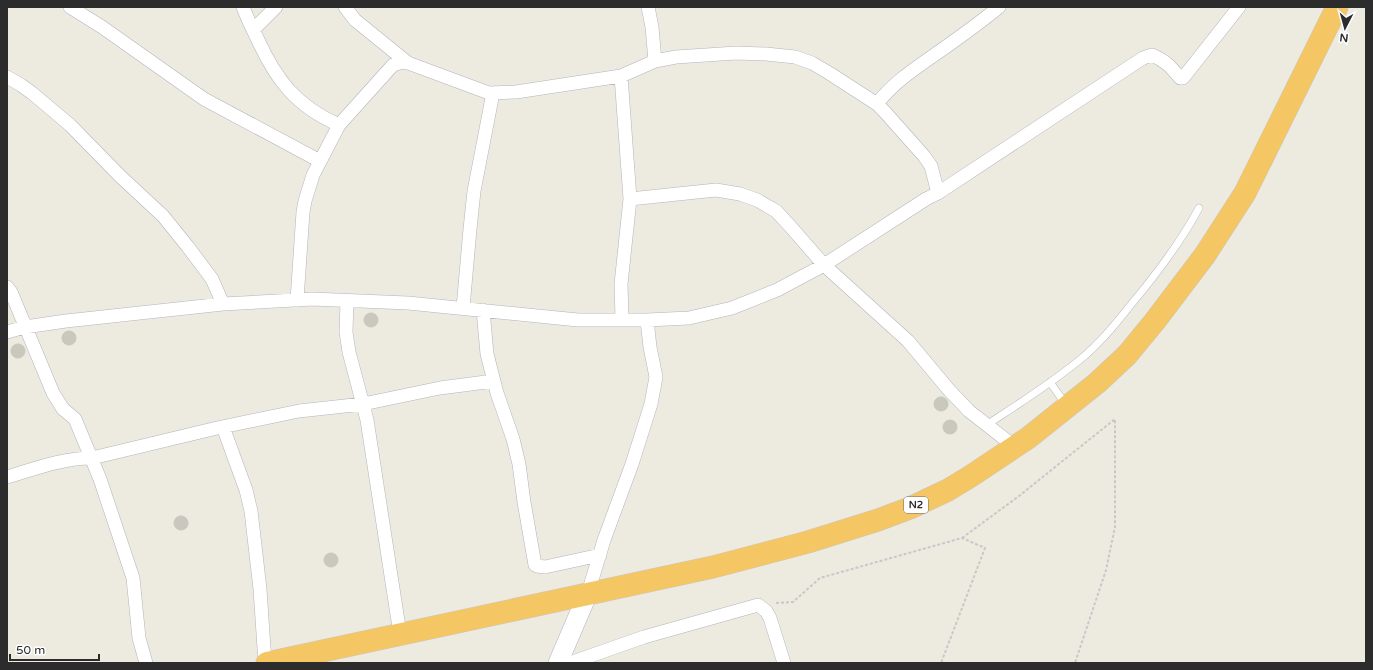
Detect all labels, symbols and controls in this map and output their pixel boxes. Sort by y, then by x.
north arrow [1325,8,1365,48]
text: N [1339,31,1349,44]
road number: N2 [904,497,928,513]
scale bar [10,636,99,662]
text: 50 m [16,643,45,657]

